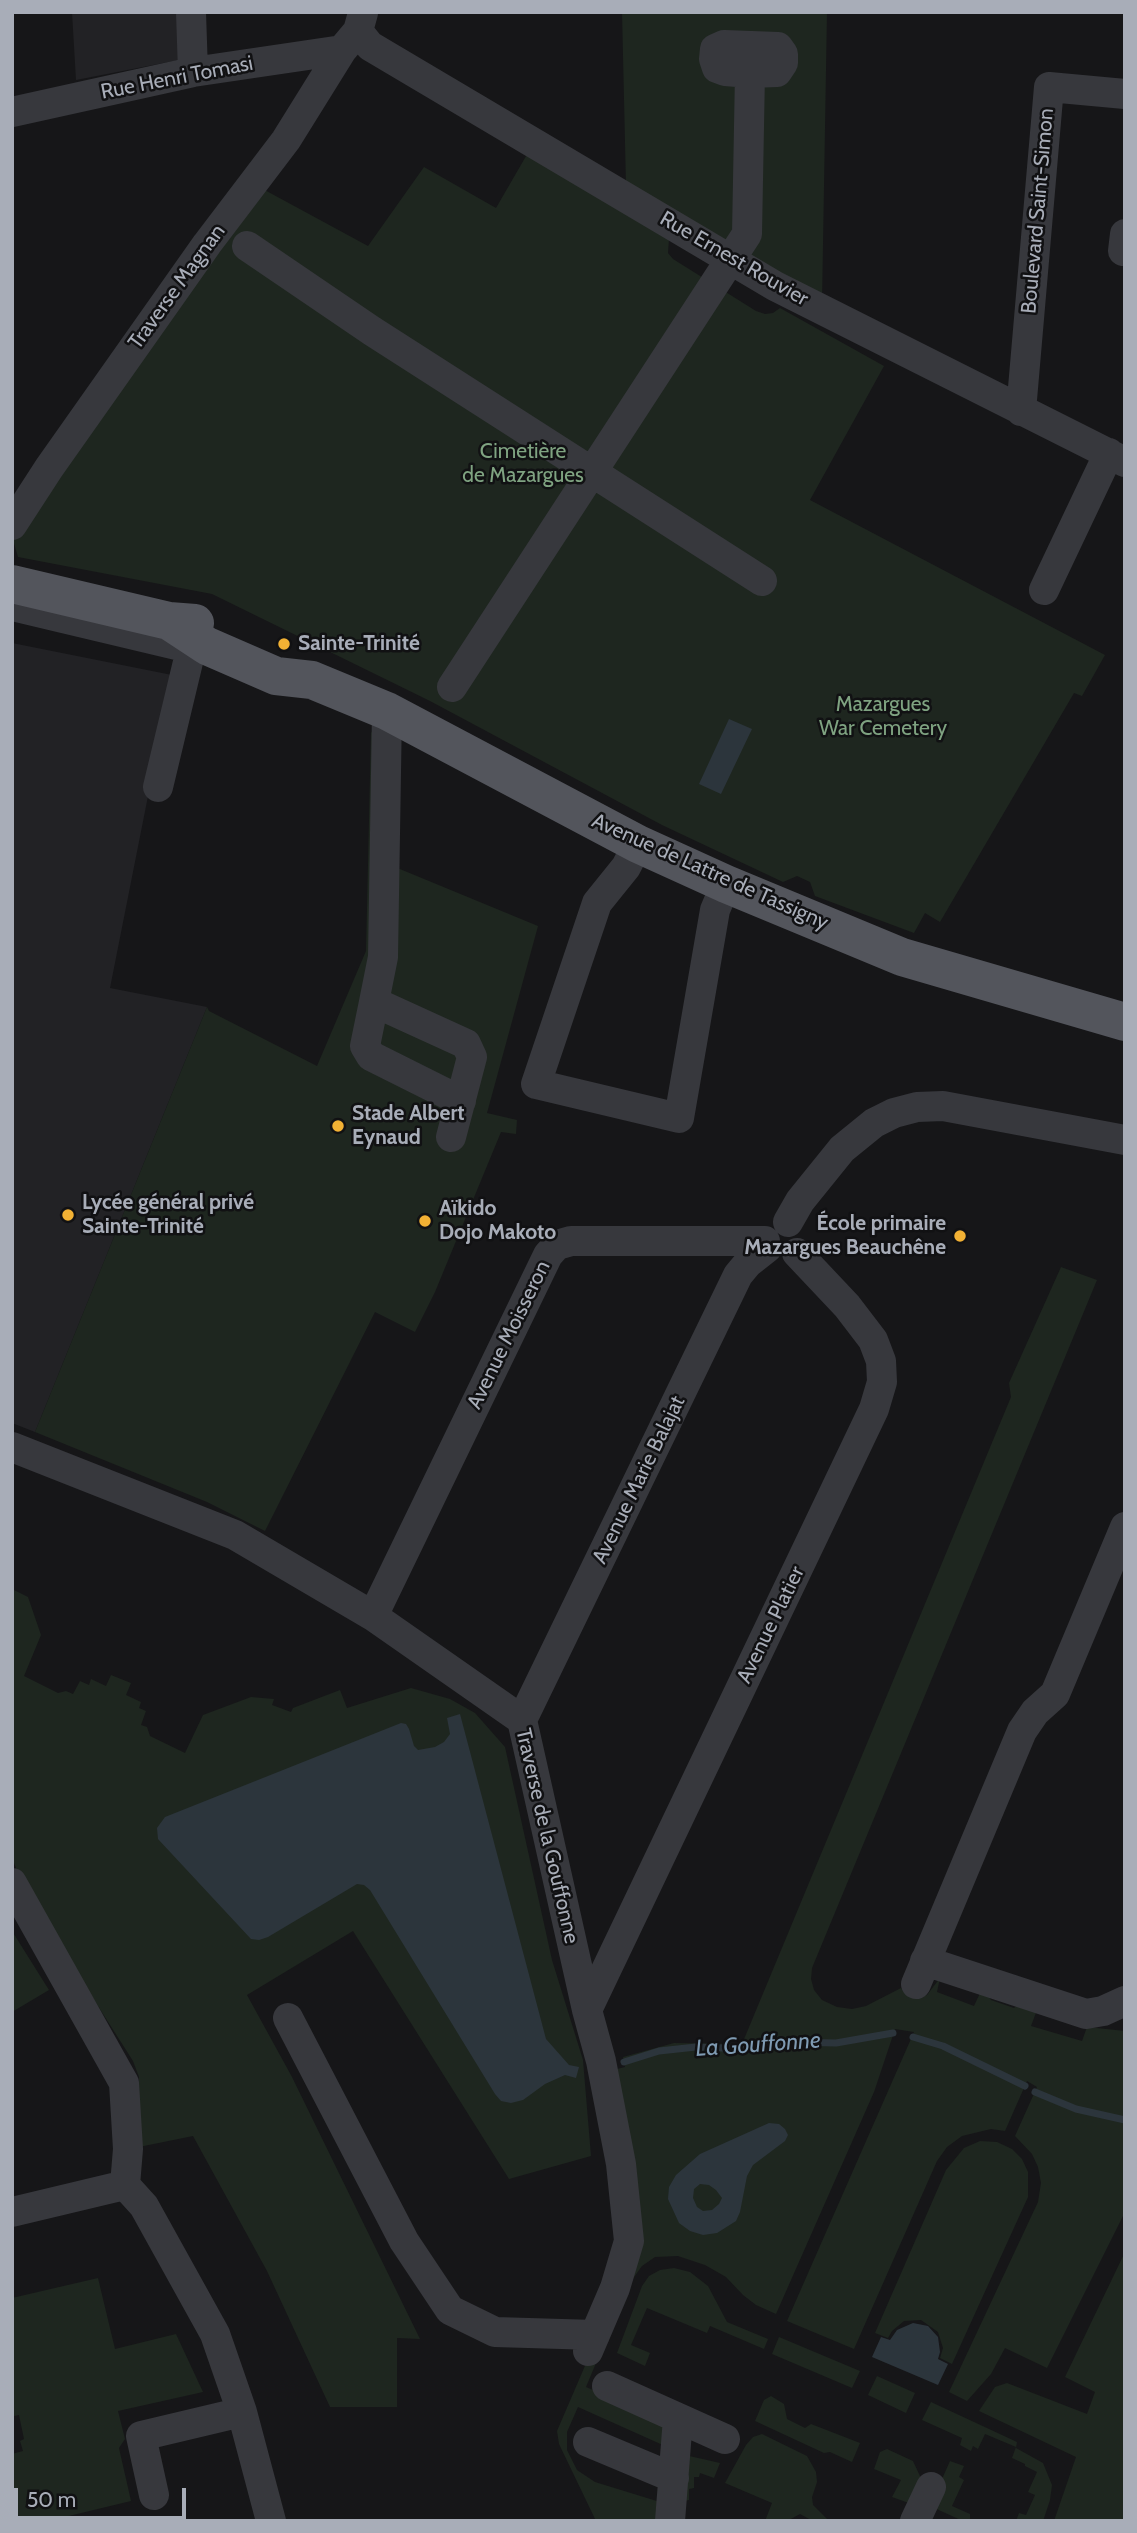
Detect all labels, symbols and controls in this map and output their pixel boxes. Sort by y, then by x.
street label: Rue Henri Tomasi [99,51,255,105]
street label: Boulevard Saint-Simon [1016,107,1060,315]
street label: Rue Ernest Rouvier [655,206,813,312]
street label: Traverse Magnan [123,220,231,354]
park label: Cimetière de Mazargues [462,439,584,489]
place label: Sainte-Trinité [298,631,420,657]
marker: Sainte-Trinité [276,636,292,652]
park label: Mazargues War Cemetery [819,692,947,742]
street label: Avenue de Lattre de Tassigny [588,808,832,936]
place label: Stade Albert Eynaud [352,1101,465,1151]
marker: Stade Albert Eynaud [330,1118,346,1134]
place label: Lycée général privé Sainte-Trinité [82,1190,254,1240]
place label: Aïkido Dojo Makoto [439,1196,556,1246]
marker: Lycée général privé Sainte-Trinité [60,1207,76,1223]
place label: École primaire Mazargues Beauchêne [744,1211,946,1261]
marker: Aïkido Dojo Makoto [417,1213,433,1229]
marker: École primaire Mazargues Beauchêne [952,1228,968,1244]
street label: Avenue Moisseron [462,1257,556,1413]
street label: Avenue Marie Balajat [587,1392,691,1568]
street label: Avenue Platier [732,1562,810,1688]
street label: Traverse de la Gouffonne [510,1726,584,1946]
water label: La Gouffonne [695,2027,821,2063]
scale bar [18,2474,189,2518]
text: 50 m [27,2487,76,2512]

